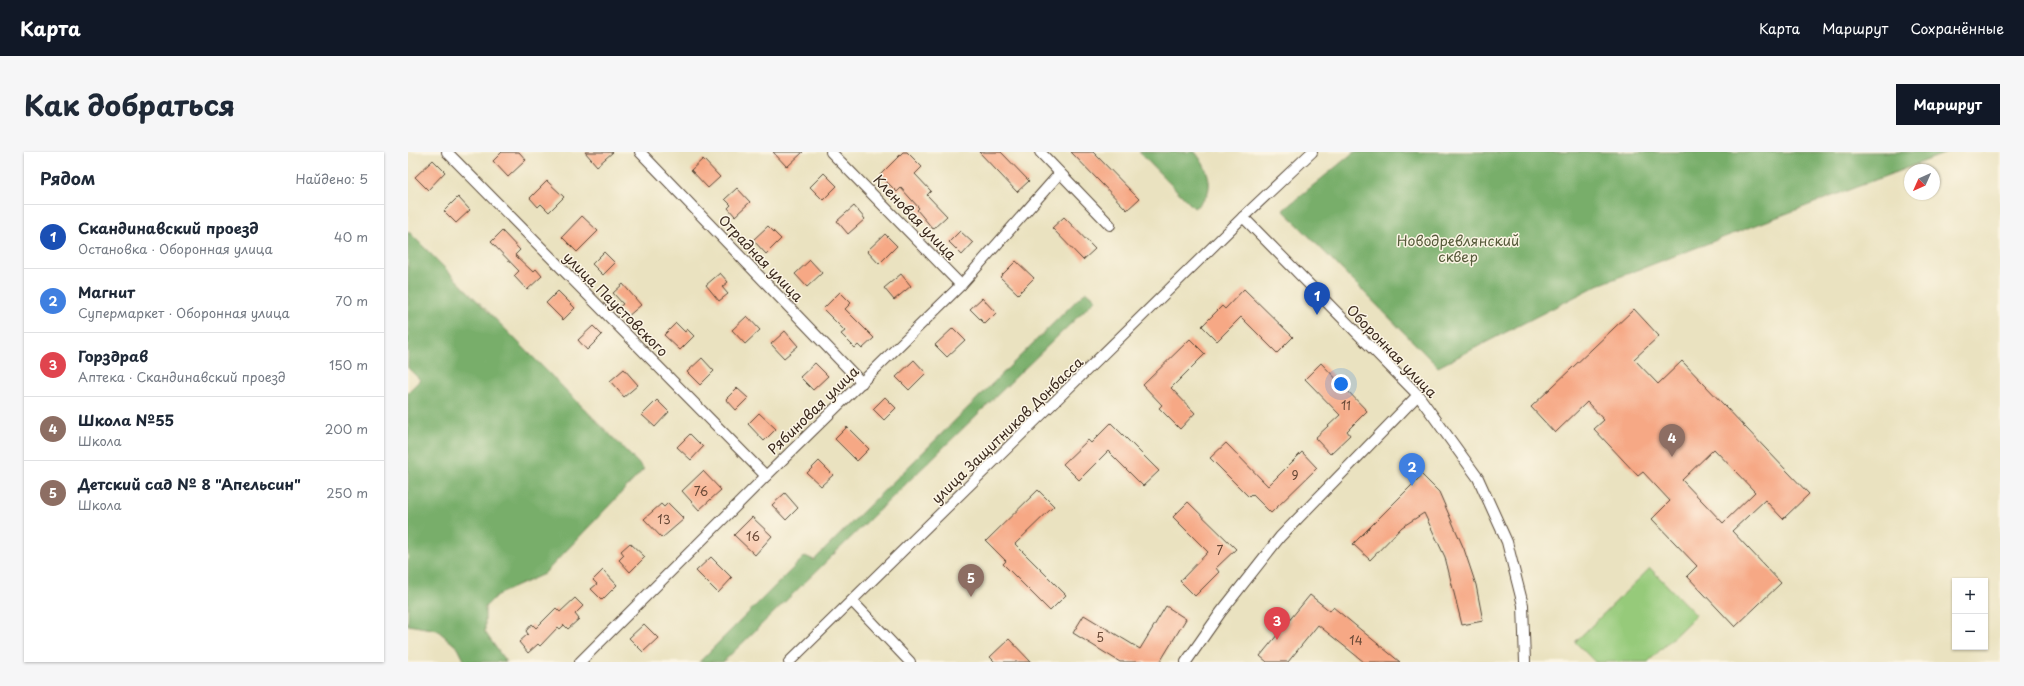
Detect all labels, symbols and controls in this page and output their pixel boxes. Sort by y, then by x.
text: Карта [20,14,81,42]
text: Карта [1759,18,1800,39]
text: Маршрут [1822,18,1888,39]
text: Сохранённые [1910,18,2004,39]
text: Как добраться [24,83,235,126]
button: Маршрут [1896,84,2000,125]
north arrow [1904,164,1940,200]
text: Рядом [40,165,95,191]
text: Найдено: 5 [296,169,368,188]
street label: Кленовая улица [869,169,962,265]
street label: Отрадная улица [714,210,808,306]
text: Скандинавский проезд [78,216,259,239]
text: 1 [50,227,56,246]
text: 40 m [334,227,368,246]
park label: Новодревлянский сквер [1397,230,1519,267]
text: Остановка · Оборонная улица [78,239,273,258]
street label: улица Паустовского [559,247,673,361]
text: Магнит [78,280,135,303]
pin: 1 [1304,282,1330,315]
text: 2 [48,291,58,310]
text: 70 m [335,291,368,310]
street label: Оборонная улица [1342,300,1442,402]
text: Супермаркет · Оборонная улица [78,303,290,322]
text: Горздрав [78,344,148,367]
street label: улица Защитников Донбасса [926,351,1088,508]
text: 3 [49,355,57,374]
text: 150 m [329,355,368,374]
street label: Рябиновая улица [763,361,863,459]
text: Аптека · Скандинавский проезд [78,367,286,386]
your location [1331,374,1351,394]
house number: 11 [1341,396,1351,414]
text: Школа №55 [78,408,174,431]
text: 4 [49,419,57,438]
text: 200 m [325,419,368,438]
pin: 4 [1659,424,1685,457]
text: Школа [78,431,122,450]
pin: 2 [1399,453,1425,486]
house number: 9 [1291,466,1299,484]
text: Детский сад № 8 "Апельсин" [78,472,301,495]
house number: 76 [694,482,708,500]
text: 5 [49,483,57,502]
text: 250 m [326,483,368,502]
text: Школа [78,495,122,514]
house number: 13 [657,510,671,528]
house number: 16 [746,527,760,545]
house number: 7 [1217,541,1224,559]
pin: 5 [958,564,984,597]
map controls [1952,578,1988,650]
button: + [1952,578,1988,614]
pin: 3 [1264,607,1290,640]
button: − [1952,614,1988,650]
house number: 5 [1096,628,1104,646]
house number: 14 [1349,631,1363,649]

